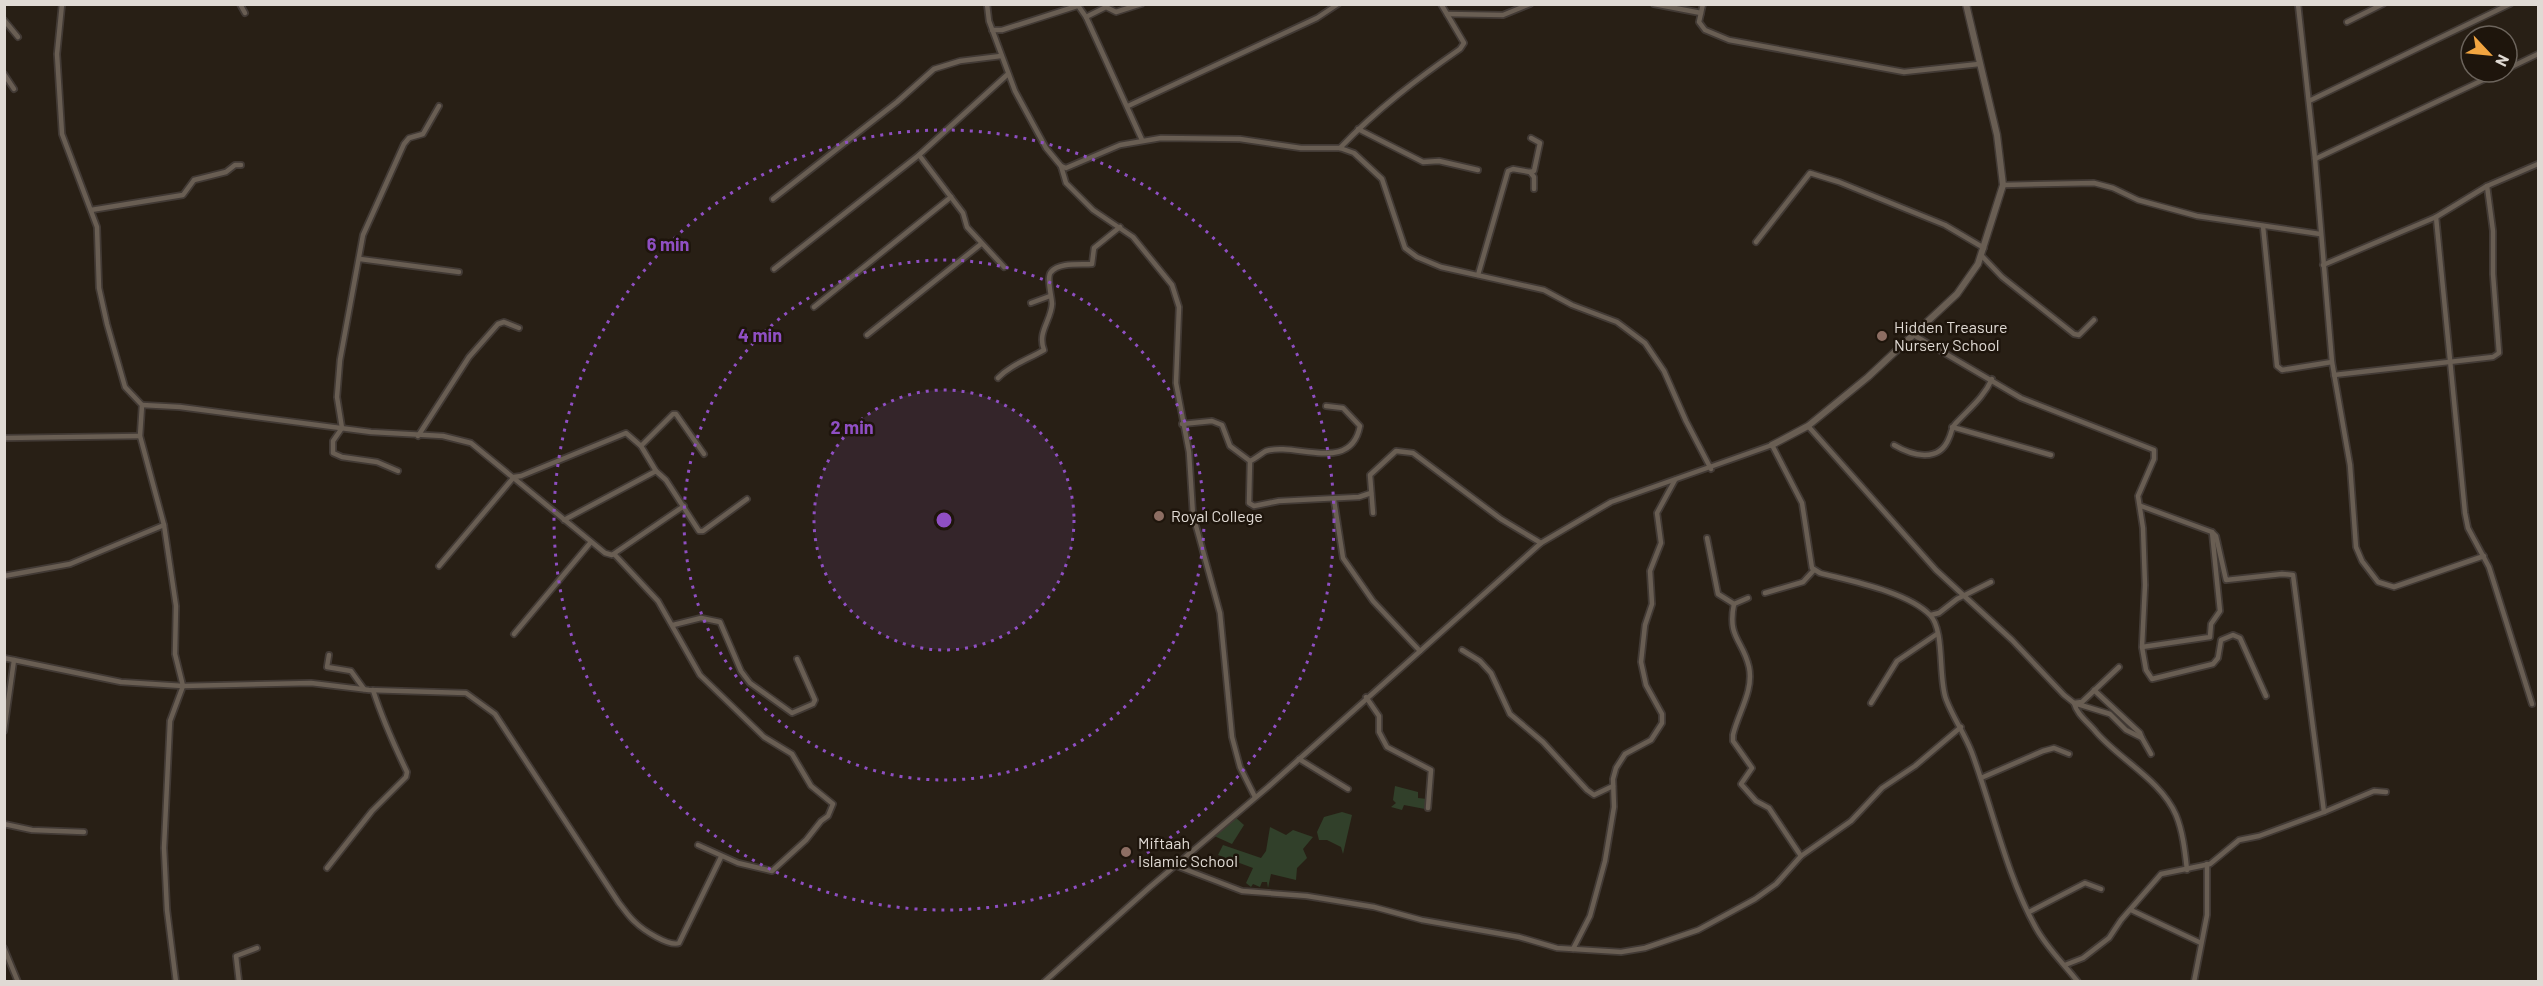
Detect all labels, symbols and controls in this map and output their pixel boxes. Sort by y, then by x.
north arrow [2459,24,2519,84]
text: N [2492,52,2514,70]
text: 6 min [647,233,689,255]
place label: Hidden Treasure Nursery School [1894,317,2008,354]
text: 4 min [738,324,782,346]
marker: Hidden Treasure Nursery School [1875,329,1889,343]
text: 2 min [830,416,874,438]
place label: Royal College [1171,506,1263,525]
marker: Royal College [1152,509,1166,523]
centre of rings [934,510,954,530]
place label: Miftaah Islamic School [1138,833,1238,870]
marker: Miftaah Islamic School [1119,845,1133,859]

